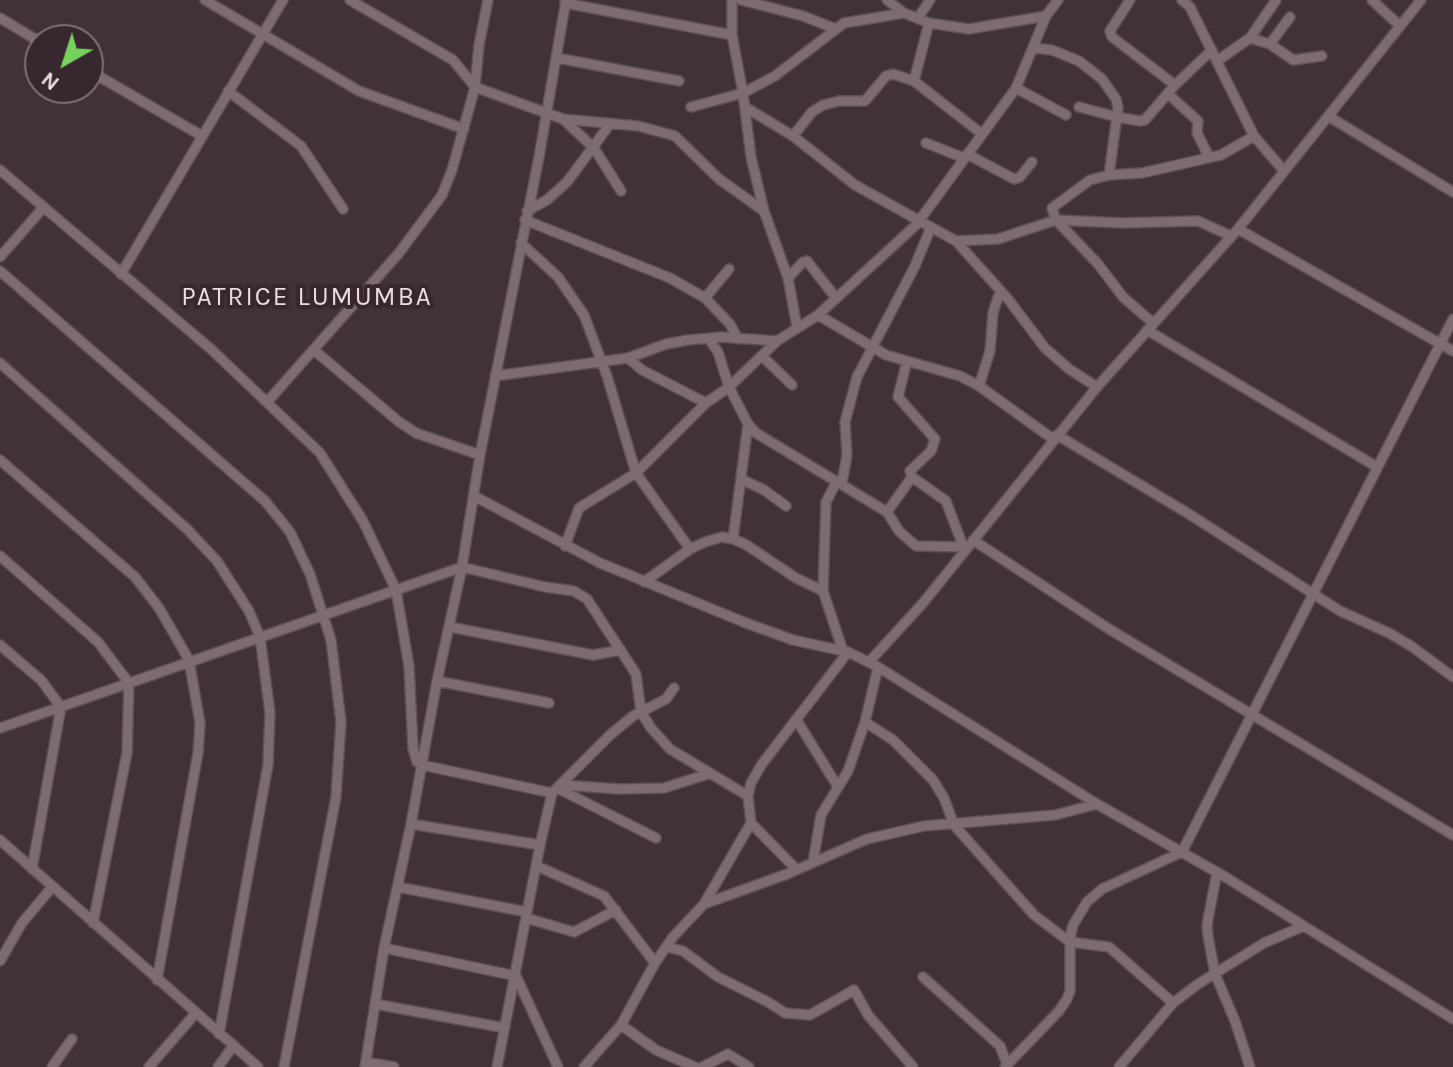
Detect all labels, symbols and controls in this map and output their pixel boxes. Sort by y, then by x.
north arrow [24,24,104,104]
text: N [36,66,64,96]
district label: PATRICE LUMUMBA [181,282,433,314]

